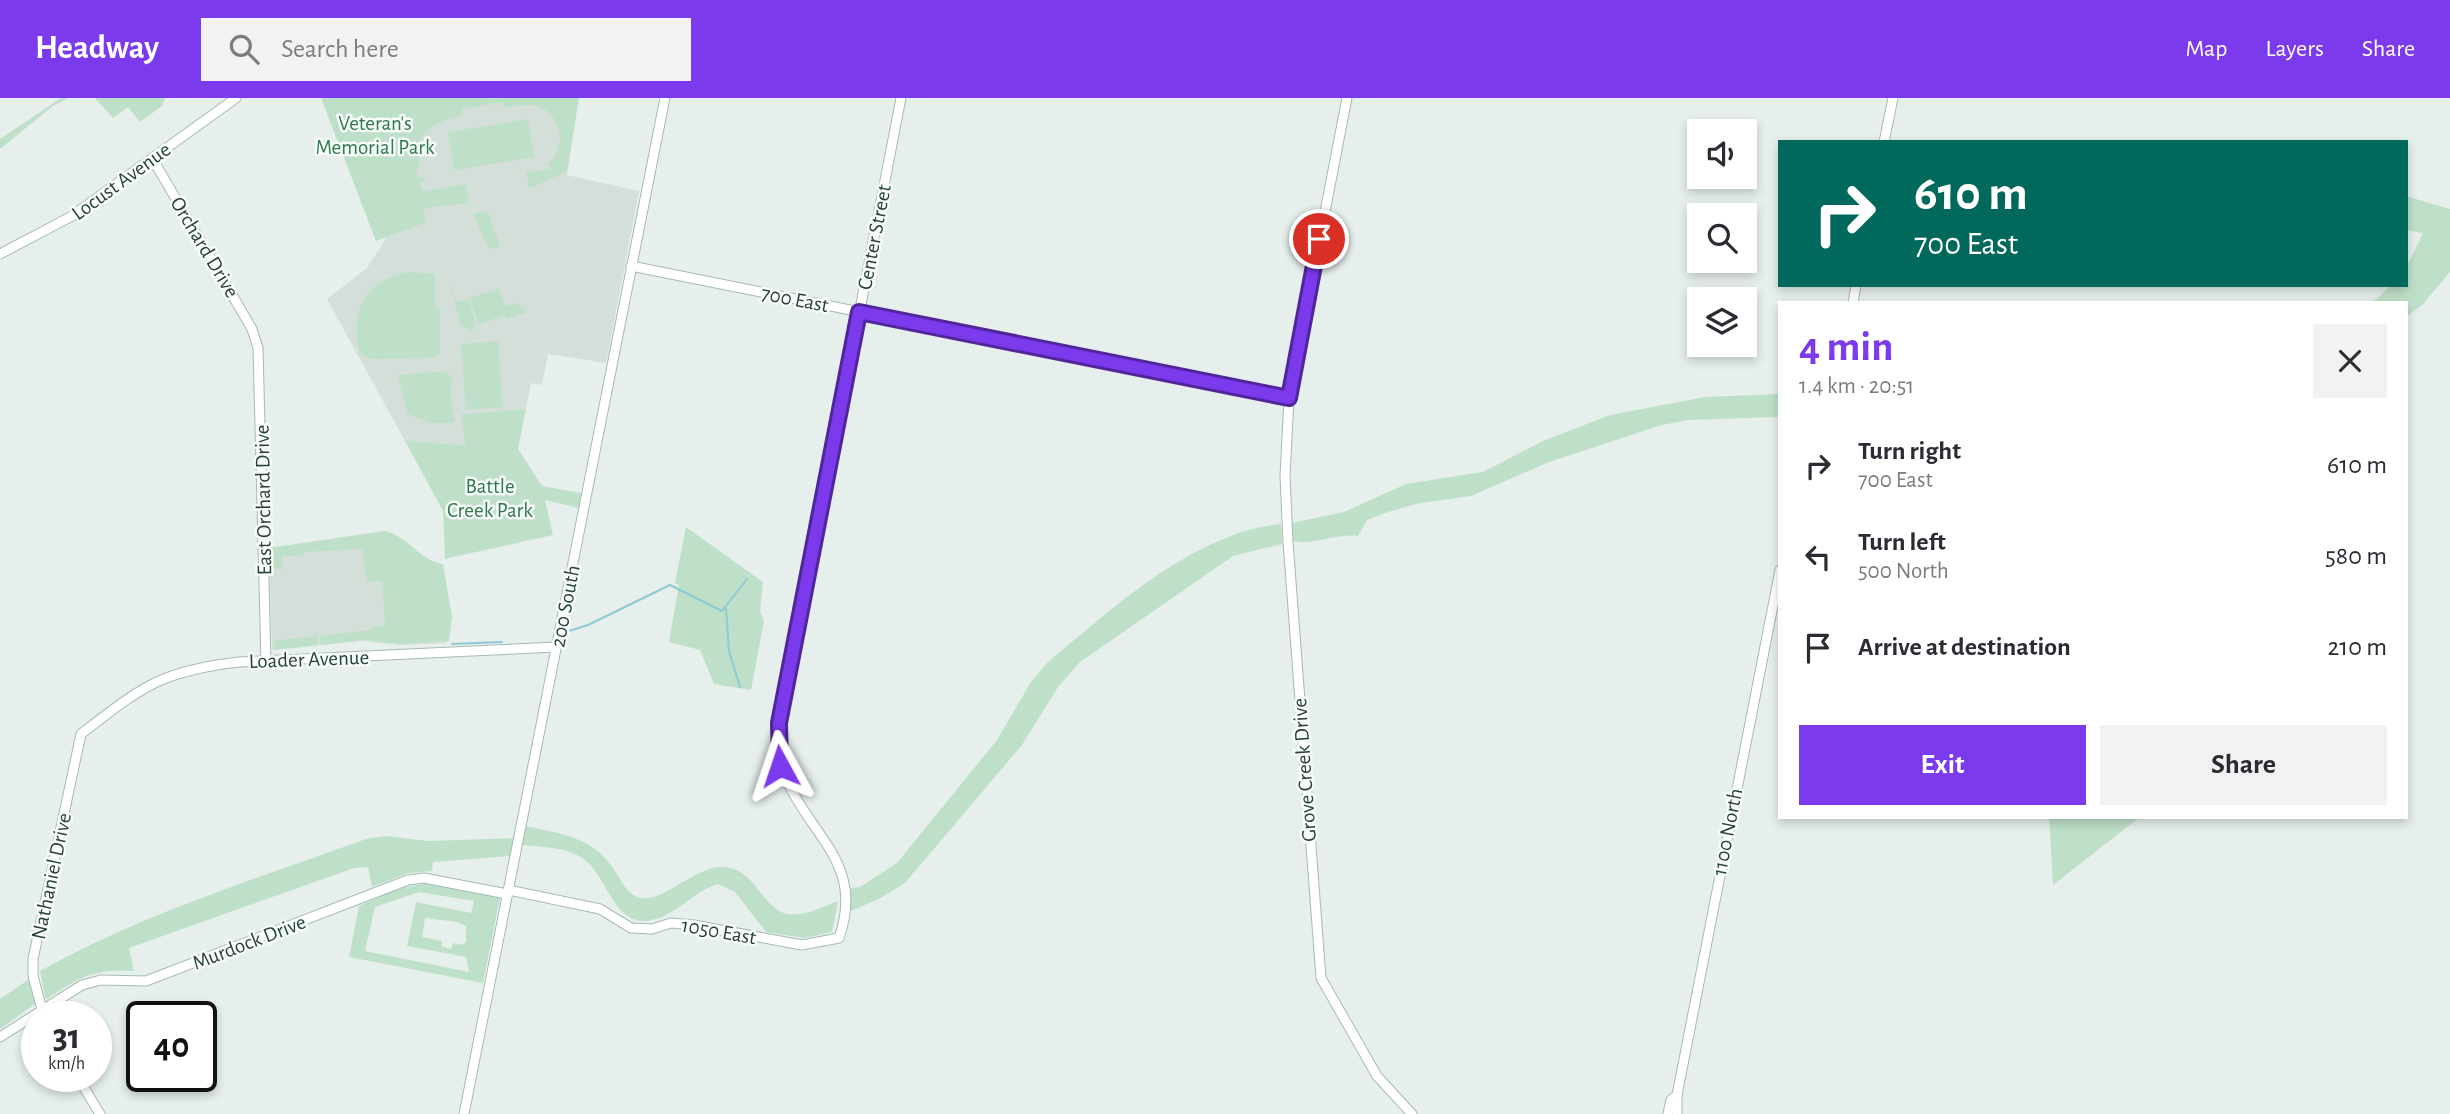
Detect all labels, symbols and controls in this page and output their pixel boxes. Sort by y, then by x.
search box [201,18,691,81]
icon: search [225,30,263,68]
text: Headway [35,32,159,65]
text: Search here [281,36,399,62]
text: Map [2185,37,2227,61]
text: Layers [2265,37,2324,61]
text: Share [2362,37,2415,61]
park label: Veteran's Memorial Park [315,113,435,158]
map controls [1687,119,1757,357]
button: sound [1687,119,1757,189]
street label: Locust Avenue [68,139,175,224]
icon: right [1799,168,1890,259]
text: 610 m [1914,170,2028,219]
street label: Center Street [854,182,895,292]
street label: Orchard Drive [166,193,243,301]
button: search [1687,203,1757,273]
pin [1289,209,1349,269]
icon: arrive [1300,220,1338,258]
text: 700 East [1914,228,2018,260]
street label: 700 East [759,283,831,316]
button: layers [1687,287,1757,357]
button: close [2313,324,2387,398]
text: 4 min [1799,326,1894,368]
text: 1.4 km · 20:51 [1799,375,1914,398]
street label: East Orchard Drive [252,424,275,576]
text: Turn right [1858,438,1961,464]
icon: right [1799,447,1837,485]
text: 610 m [2327,452,2387,478]
text: 700 East [1858,469,1933,492]
park label: Battle Creek Park [447,476,533,521]
text: Turn left [1858,529,1946,555]
icon: left [1799,538,1837,576]
text: 580 m [2325,543,2387,569]
text: 500 North [1858,560,1949,583]
street label: 200 South [547,563,584,649]
icon: arrive [1799,629,1837,667]
text: Arrive at destination [1858,634,2071,660]
text: 210 m [2327,634,2387,660]
street label: Loader Avenue [248,647,370,672]
street label: Grove Creek Drive [1289,697,1320,843]
button: Exit [1799,725,2086,805]
button: Share [2100,725,2387,805]
position arrow [743,729,817,803]
street label: 1100 North [1709,787,1746,878]
street label: Nathaniel Drive [28,811,75,941]
street label: Murdock Drive [190,911,309,974]
street label: 1050 East [680,915,758,948]
speed limit sign: 40 [126,1001,217,1092]
text: 31 [53,1020,80,1055]
text: km/h [48,1055,85,1073]

